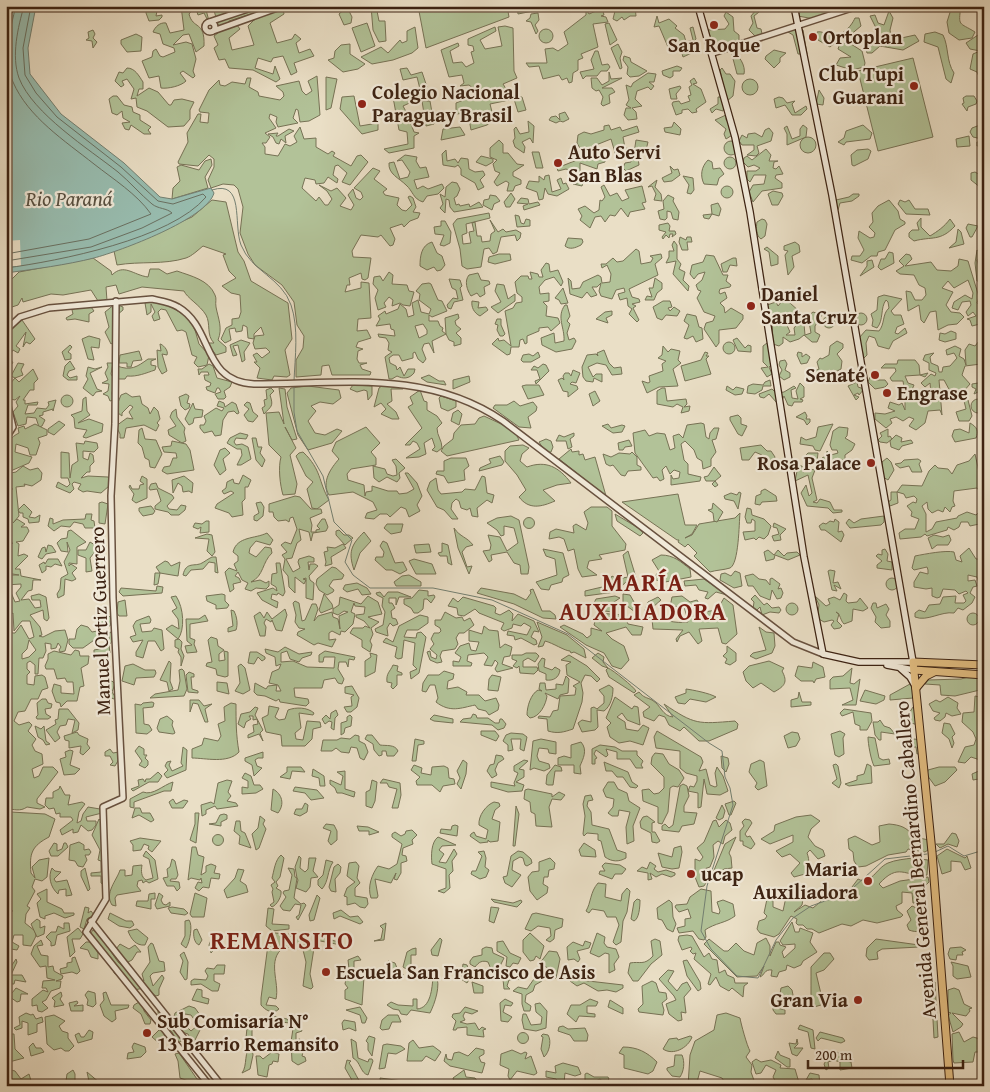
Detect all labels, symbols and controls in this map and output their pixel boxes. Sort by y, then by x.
marker: San Roque [708,19,720,31]
place label: Ortoplan [823,22,903,51]
place label: San Roque [668,30,760,59]
marker: Ortoplan [807,31,819,43]
place label: Club Tupi Guarani [819,59,904,111]
place label: Colegio Nacional Paraguay Brasil [372,77,520,129]
marker: Club Tupi Guarani [908,80,920,92]
marker: Colegio Nacional Paraguay Brasil [356,98,368,110]
place label: Auto Servi San Blas [568,137,661,189]
marker: Auto Servi San Blas [552,157,564,169]
water label: Rio Paraná [25,183,113,214]
place label: Daniel Santa Cruz [761,279,857,331]
marker: Daniel Santa Cruz [745,300,757,312]
place label: Senaté [805,360,865,389]
marker: Senaté [869,369,881,381]
place label: Engrase [897,378,968,407]
marker: Engrase [881,387,893,399]
place label: Rosa Palace [757,448,861,477]
marker: Rosa Palace [865,457,877,469]
street label: Manuel Ortiz Guerrero [82,526,117,716]
district label: MARÍA AUXILIADORA [559,564,727,629]
street label: Avenida General Bernardino Caballero [886,700,943,1020]
place label: Maria Auxiliadora [753,854,859,906]
place label: ucap [701,859,743,888]
marker: ucap [685,868,697,880]
marker: Maria Auxiliadora [862,875,874,887]
district label: REMANSITO [210,922,354,958]
place label: Escuela San Francisco de Asis [336,957,595,986]
marker: Escuela San Francisco de Asis [320,966,332,978]
place label: Gran Via [771,985,849,1014]
marker: Gran Via [852,994,864,1006]
place label: Sub Comisaría N° 13 Barrio Remansito [157,1006,339,1058]
marker: Sub Comisaría N° 13 Barrio Remansito [141,1027,153,1039]
scale bar [808,1037,962,1069]
text: 200 m [815,1044,853,1065]

